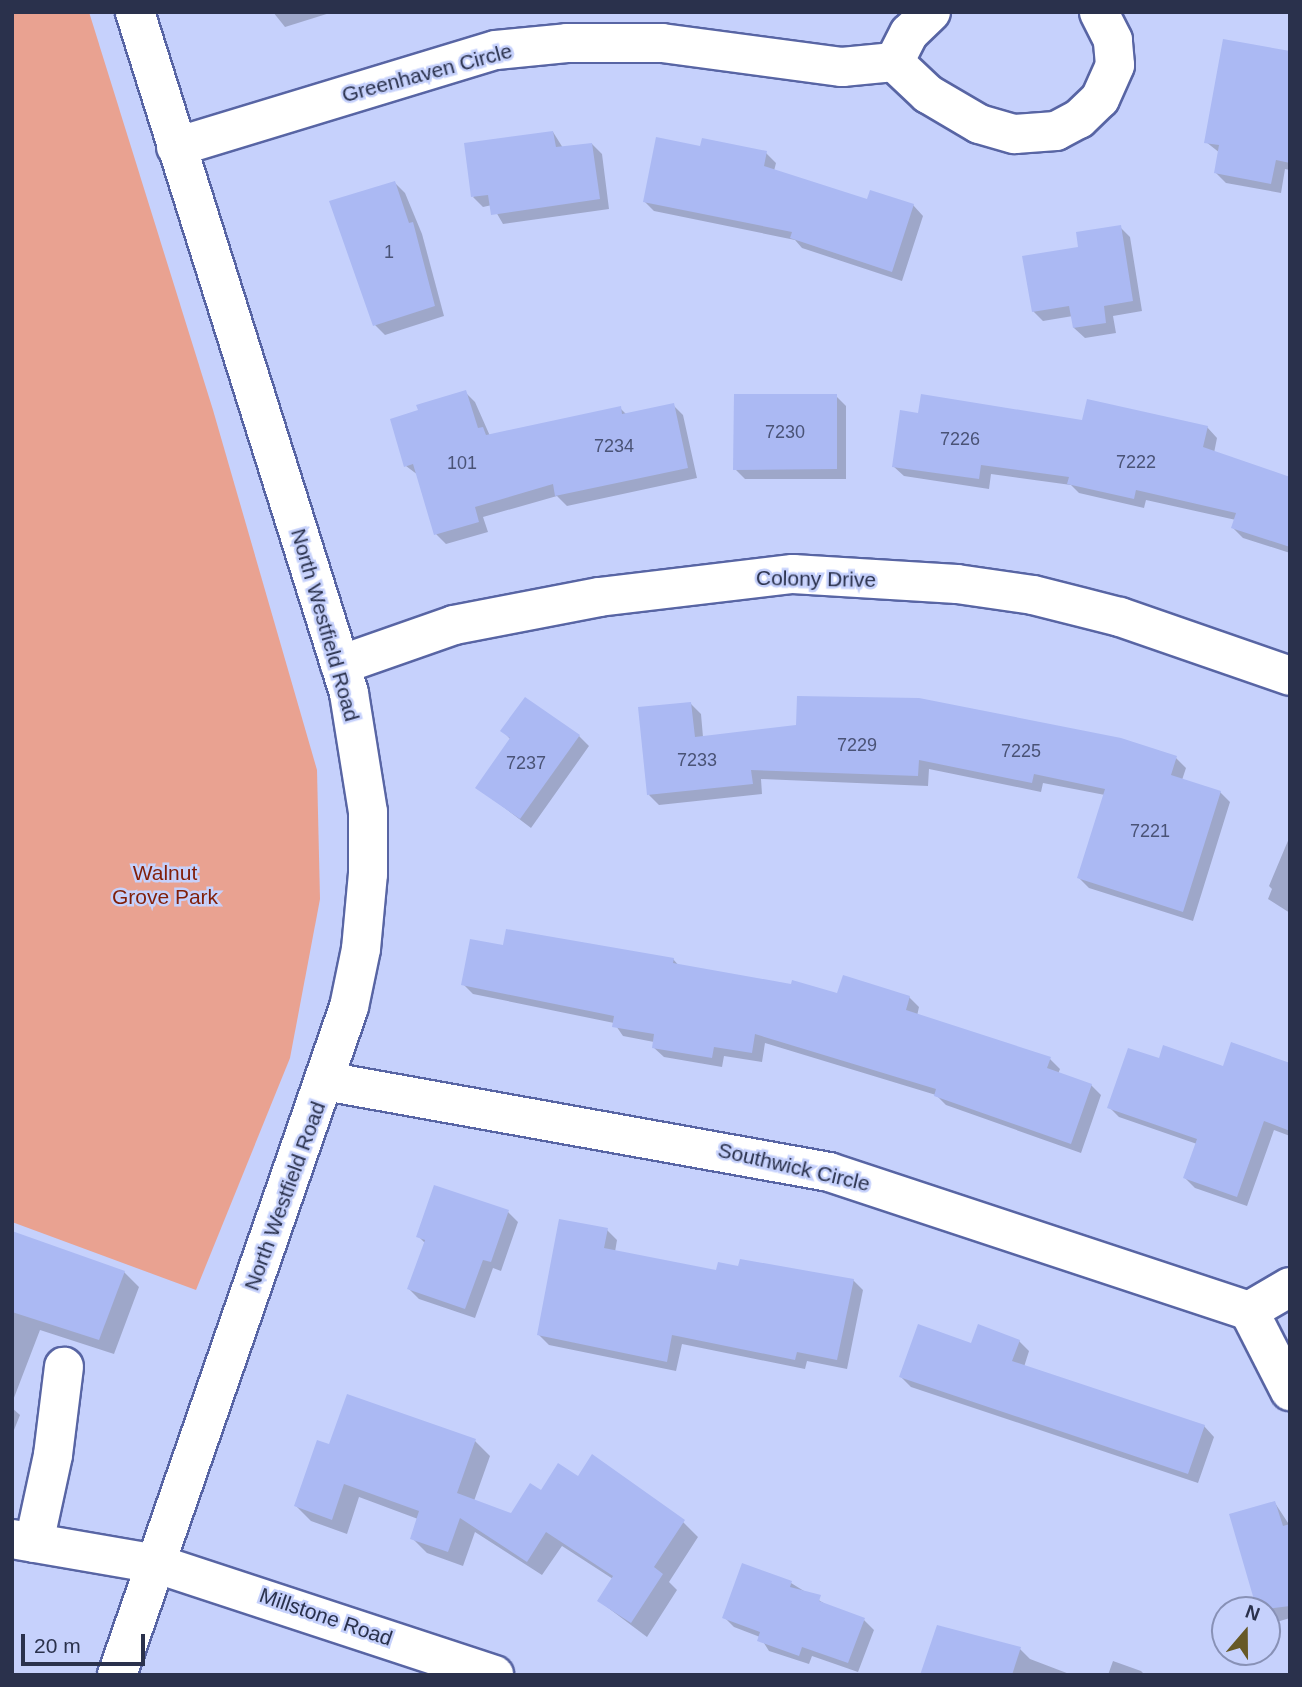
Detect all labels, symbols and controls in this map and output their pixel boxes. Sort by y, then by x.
street label: Greenhaven Circle [339,38,515,108]
house number: 1 [384,241,394,263]
house number: 7230 [765,421,805,443]
house number: 7226 [940,428,980,450]
house number: 7234 [594,435,634,457]
house number: 7222 [1116,451,1156,473]
house number: 101 [447,452,477,474]
street label: North Westfield Road [285,526,365,724]
street label: Colony Drive [756,565,876,593]
house number: 7229 [837,734,877,756]
house number: 7225 [1001,740,1041,762]
house number: 7233 [677,749,717,771]
house number: 7237 [506,752,546,774]
house number: 7221 [1130,820,1170,842]
park label: Walnut Grove Park [112,860,218,910]
street label: North Westfield Road [239,1098,331,1294]
street label: Southwick Circle [716,1137,872,1197]
street label: Millstone Road [256,1582,396,1652]
north arrow [1211,1596,1281,1666]
text: N [1243,1600,1263,1625]
scale bar [24,1620,149,1664]
text: 20 m [34,1634,81,1657]

